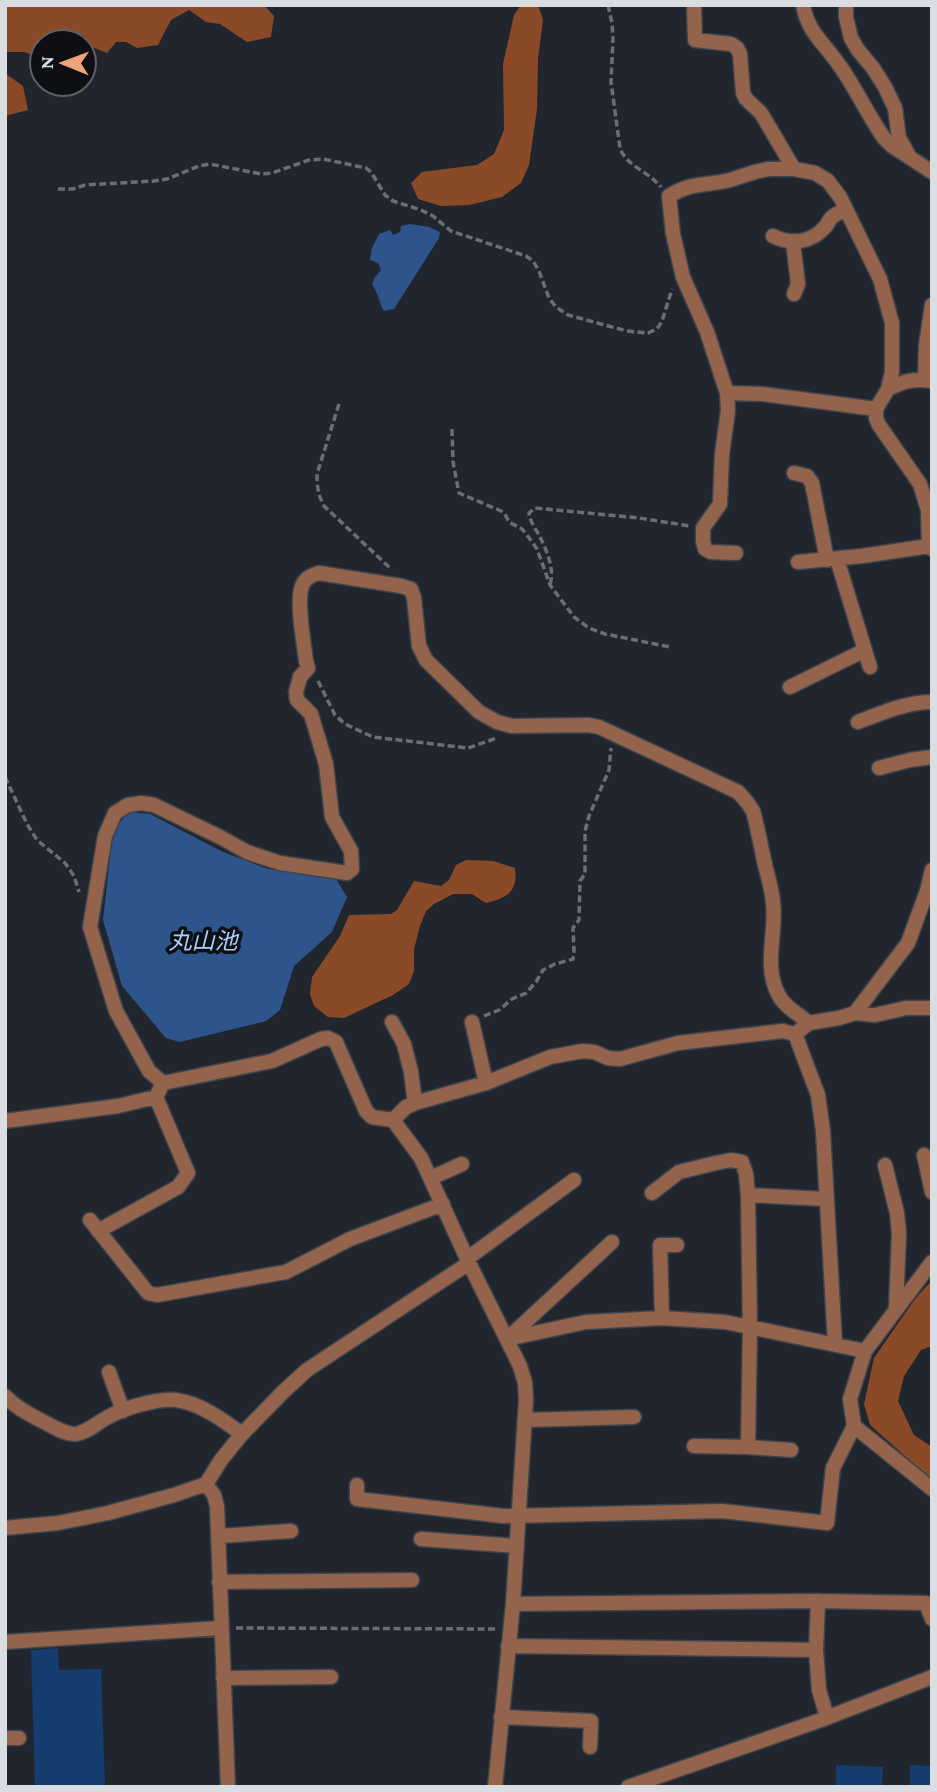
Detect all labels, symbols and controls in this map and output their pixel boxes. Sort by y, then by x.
north arrow [28,28,98,98]
text: N [36,56,57,69]
water label: 丸山池 [169,928,240,954]

